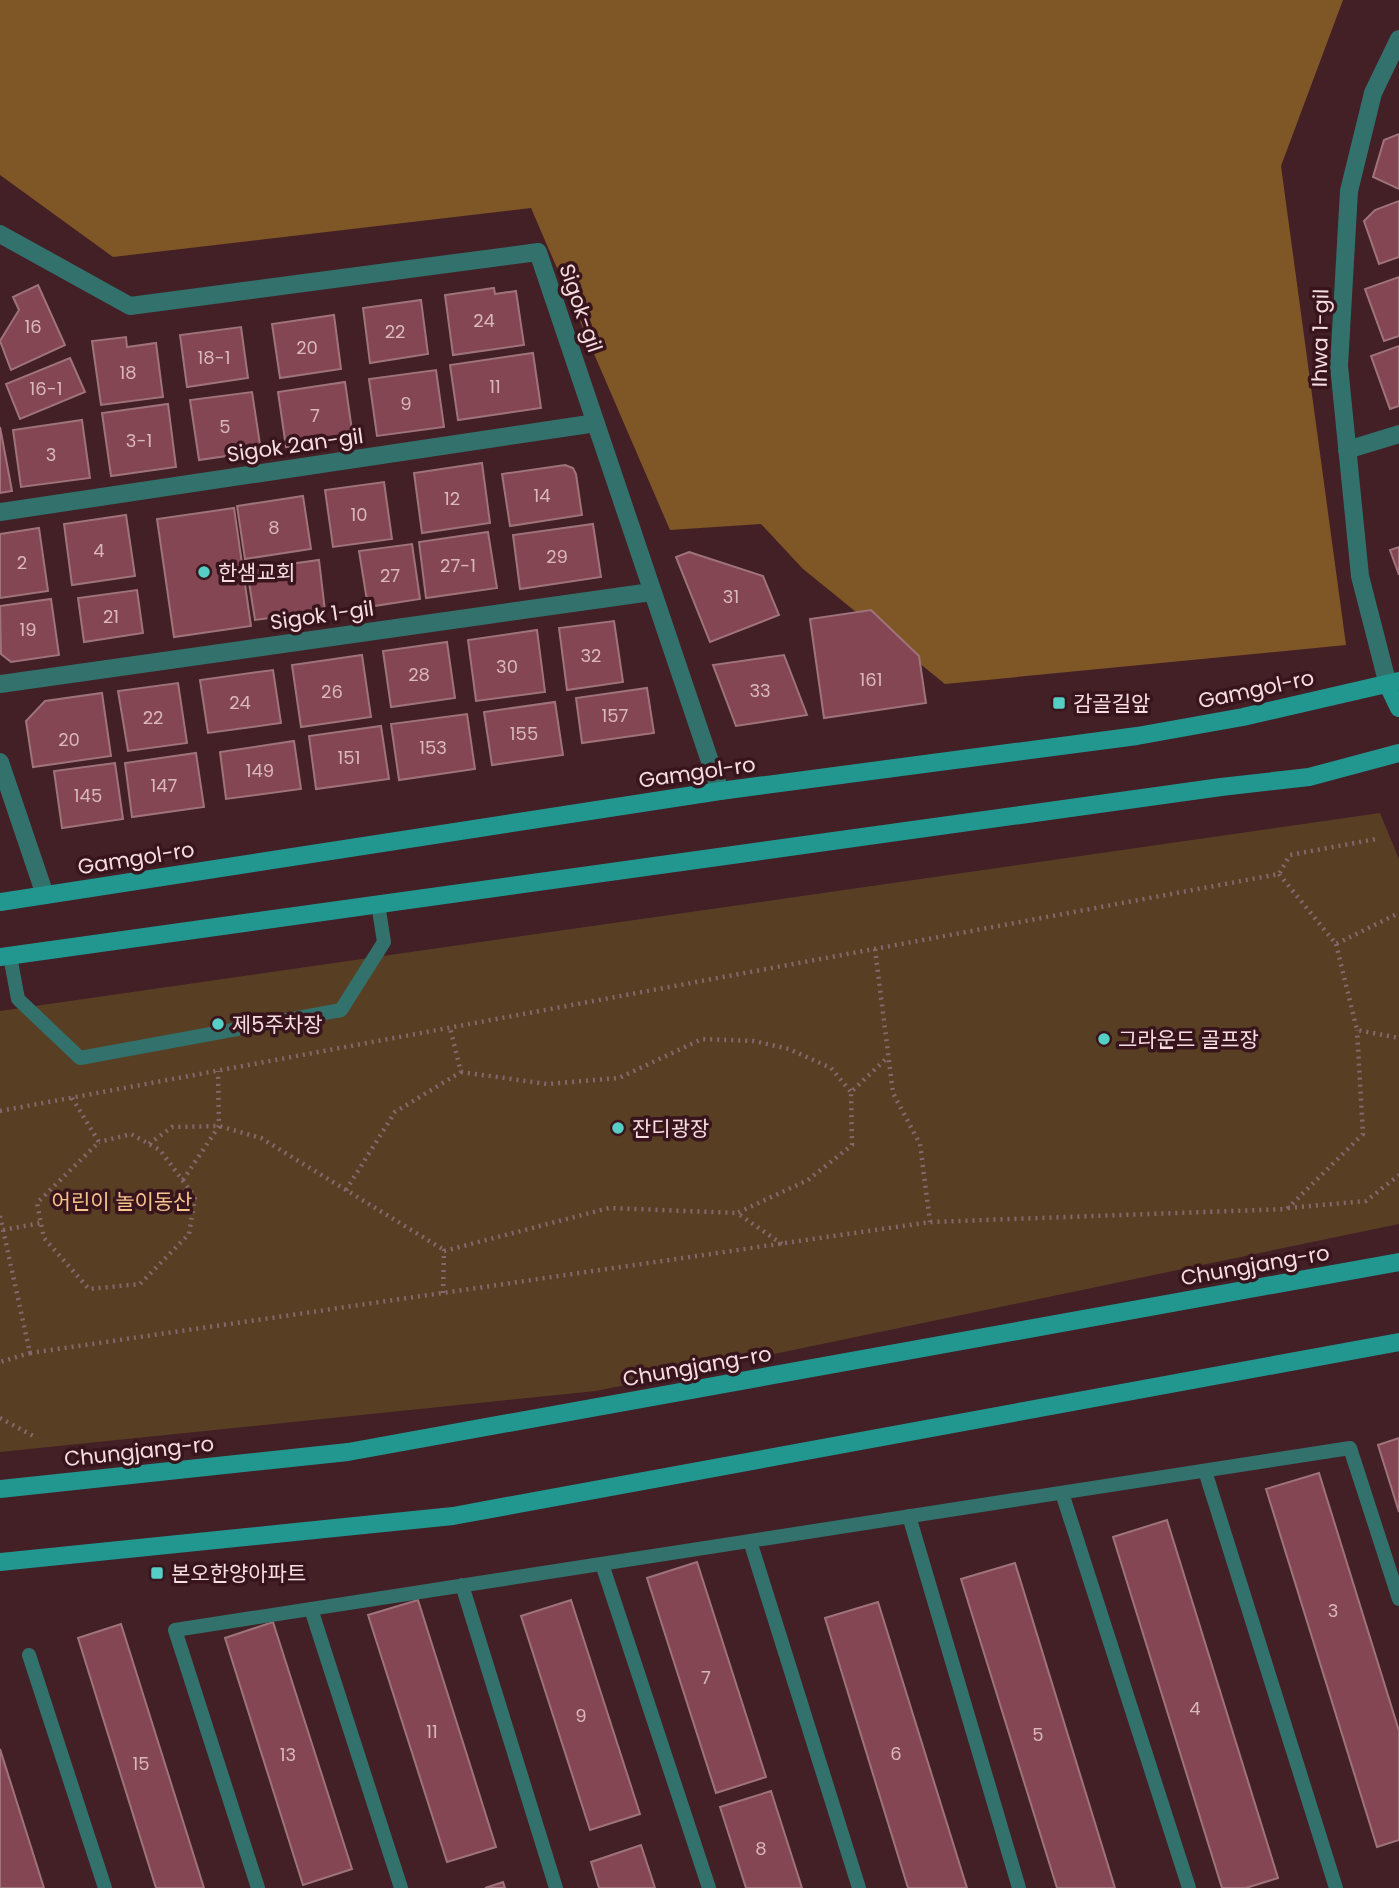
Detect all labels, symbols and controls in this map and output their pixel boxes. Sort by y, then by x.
street label: Sigok-gil [552,260,610,356]
street label: Ihwa 1-gil [1305,289,1335,387]
house number: 24 [473,308,495,333]
house number: 16 [24,314,42,339]
house number: 22 [385,319,405,344]
house number: 20 [296,335,318,360]
house number: 18-1 [198,345,230,370]
house number: 18 [119,360,137,385]
house number: 11 [489,374,501,399]
house number: 16-1 [30,376,62,401]
house number: 9 [400,391,412,416]
house number: 7 [310,403,320,428]
house number: 5 [219,414,231,439]
street label: Sigok 2an-gil [225,421,365,469]
house number: 3-1 [126,428,152,453]
house number: 3 [46,442,56,467]
house number: 14 [533,483,551,508]
house number: 12 [444,486,460,511]
house number: 10 [350,502,368,527]
house number: 8 [268,515,280,540]
house number: 4 [93,538,105,563]
house number: 29 [546,544,568,569]
house number: 2 [17,550,27,575]
house number: 27-1 [440,553,476,578]
place label: 한샘교회 [218,558,295,587]
house number: 27 [380,563,400,588]
marker: 한샘교회 [196,564,212,580]
house number: 31 [723,584,739,609]
street label: Sigok 1-gil [268,593,376,637]
house number: 21 [103,604,119,629]
house number: 19 [19,617,37,642]
house number: 32 [581,643,601,668]
house number: 30 [496,654,518,679]
house number: 28 [408,662,430,687]
street label: Gamgol-ro [1195,663,1317,715]
house number: 161 [860,667,882,692]
house number: 33 [749,678,771,703]
house number: 26 [321,679,343,704]
place label: 감골길앞 [1073,689,1150,718]
house number: 24 [229,690,251,715]
marker: 감골길앞 [1051,695,1067,711]
house number: 157 [602,703,629,728]
house number: 22 [143,705,163,730]
house number: 155 [510,721,538,746]
house number: 20 [58,727,80,752]
house number: 153 [419,735,447,760]
house number: 151 [338,745,360,770]
street label: Gamgol-ro [637,749,757,795]
house number: 149 [246,758,274,783]
house number: 147 [151,773,178,798]
house number: 145 [74,783,102,808]
street label: Gamgol-ro [76,834,196,882]
place label: 제5주차장 [232,1010,322,1039]
marker: 제5주차장 [210,1016,226,1032]
place label: 그라운드 골프장 [1118,1025,1259,1054]
marker: 그라운드 골프장 [1096,1031,1112,1047]
place label: 잔디광장 [632,1114,709,1143]
marker: 잔디광장 [610,1120,626,1136]
park label: 어린이 놀이동산 [52,1187,192,1216]
street label: Chungjang-ro [1178,1238,1332,1292]
street label: Chungjang-ro [620,1339,774,1393]
street label: Chungjang-ro [63,1429,215,1473]
place label: 본오한양아파트 [171,1559,306,1588]
marker: 본오한양아파트 [149,1565,165,1581]
house number: 3 [1328,1598,1338,1623]
house number: 7 [701,1665,711,1690]
house number: 4 [1189,1696,1201,1721]
house number: 9 [575,1703,587,1728]
house number: 11 [426,1719,438,1744]
house number: 5 [1032,1722,1044,1747]
house number: 6 [890,1741,902,1766]
house number: 13 [280,1742,296,1767]
house number: 15 [132,1751,150,1776]
house number: 8 [755,1836,767,1861]

